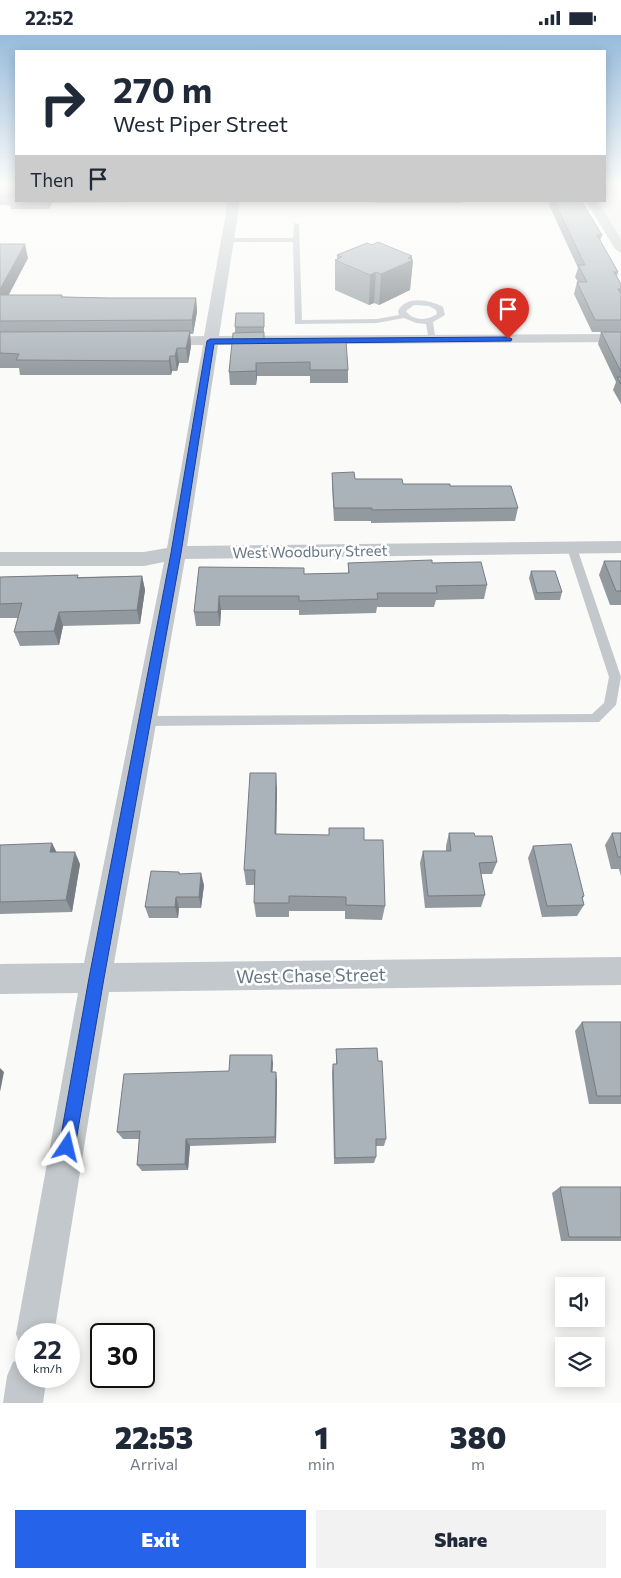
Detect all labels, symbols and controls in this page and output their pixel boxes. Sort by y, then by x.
text: 22:52 [25,6,74,29]
text: 270 m [113,67,212,110]
icon: right [30,70,95,135]
text: West Piper Street [113,110,288,137]
icon: arrive [84,165,112,193]
text: Then [30,168,74,191]
pin [487,288,529,339]
icon: arrive [494,295,522,323]
street label: West Woodbury Street [232,541,388,561]
street label: West Chase Street [236,963,386,987]
position arrow [40,1120,92,1172]
map controls [555,1277,605,1387]
button: sound [555,1277,605,1327]
speed limit sign: 30 [90,1323,155,1388]
text: 22 [33,1334,62,1364]
button: layers [555,1337,605,1387]
text: km/h [33,1361,62,1375]
text: 22:53 [115,1418,193,1455]
text: 1 [314,1418,328,1455]
text: 380 [450,1418,506,1455]
text: Arrival [130,1454,178,1473]
text: min [308,1454,335,1473]
text: m [471,1454,485,1473]
button: Exit [15,1510,306,1568]
button: Share [316,1510,606,1568]

